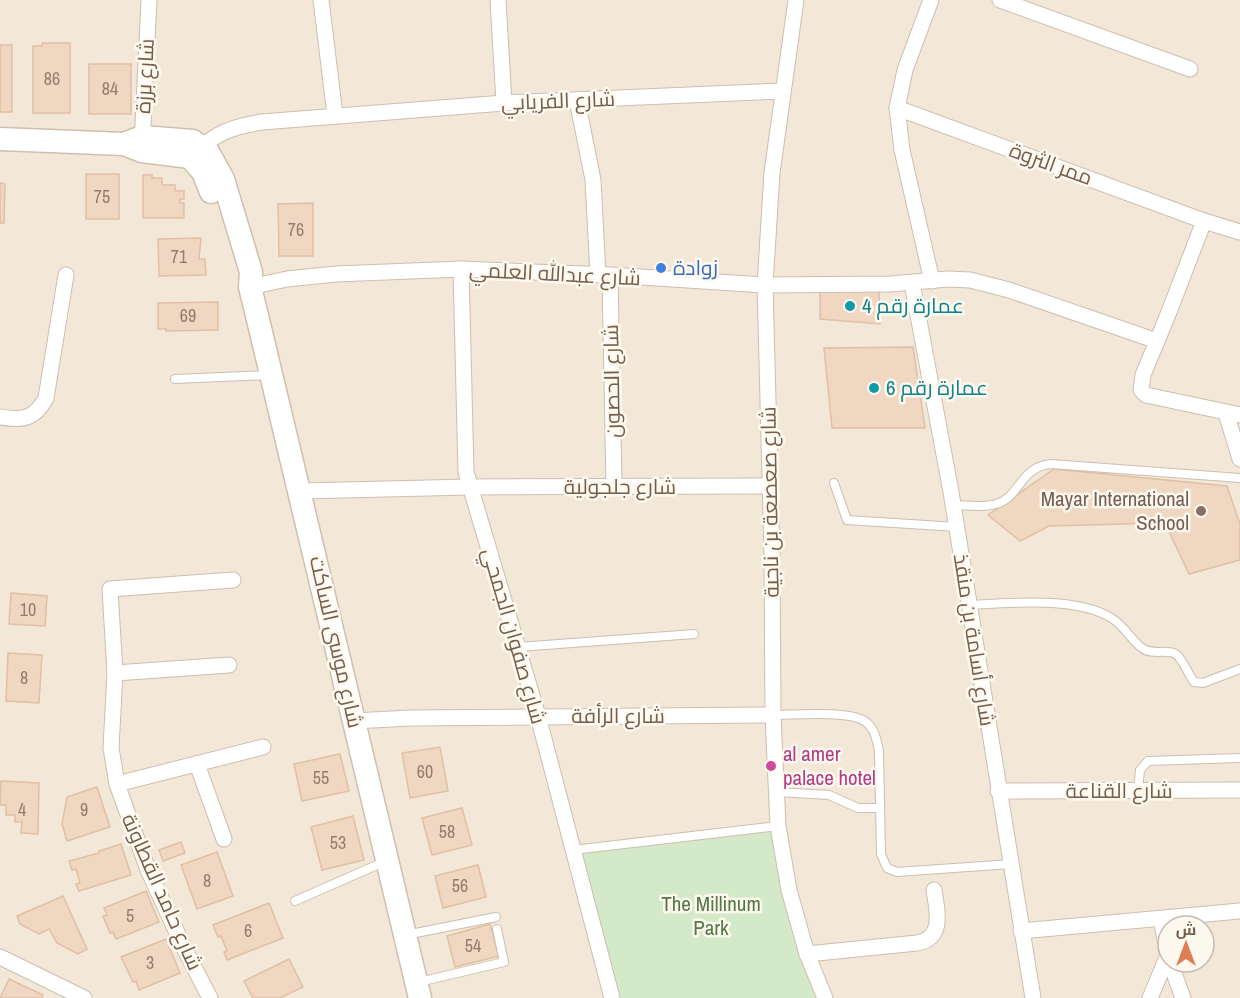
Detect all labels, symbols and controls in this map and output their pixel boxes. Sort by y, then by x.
street label: شارع برزة [128,38,161,114]
house number: 86 [44,66,60,91]
house number: 84 [102,76,118,101]
street label: شارع الفريابي [500,84,616,119]
street label: ممر الثروة [1006,135,1097,192]
house number: 75 [94,184,110,209]
house number: 76 [288,217,304,242]
house number: 71 [171,244,188,269]
place label: زوادة [673,253,718,282]
street label: شارع عبدالله العلمي [468,255,642,294]
marker: زوادة [654,261,668,275]
place label: عمارة رقم 4 [862,291,964,320]
marker: عمارة رقم 4 [843,299,857,313]
house number: 69 [180,303,196,328]
street label: شارع الحصون [596,324,627,438]
place label: عمارة رقم 6 [886,373,988,402]
marker: عمارة رقم 6 [867,381,881,395]
street label: شارع صعصعة بن ناجية [753,406,786,598]
street label: شارع جلجولية [564,472,676,501]
place label: Mayar International School [1041,484,1189,537]
marker: Mayar International School [1194,504,1208,518]
street label: شارع صفوان الجمحي [474,544,554,728]
street label: شارع أسامة بن منقذ [947,551,1002,728]
street label: شارع موسى الساكت [303,553,370,731]
house number: 10 [20,597,36,622]
house number: 8 [20,665,28,690]
street label: شارع الرأفة [571,701,665,730]
place label: al amer palace hotel [783,739,876,792]
house number: 60 [417,759,433,784]
marker: al amer palace hotel [764,759,778,773]
house number: 55 [313,765,329,790]
street label: شارع القناعة [1065,776,1173,805]
house number: 4 [18,797,26,822]
house number: 9 [80,797,88,822]
street label: شارع حامد القطاونة [115,809,210,975]
house number: 58 [439,819,455,844]
house number: 53 [330,830,346,855]
house number: 8 [203,868,211,893]
house number: 56 [452,873,468,898]
park label: The Millinum Park [661,889,761,942]
house number: 5 [126,903,134,928]
north arrow [1156,914,1216,974]
house number: 6 [244,918,252,943]
text: ش [1176,918,1196,940]
house number: 54 [465,933,481,958]
house number: 3 [146,950,154,975]

